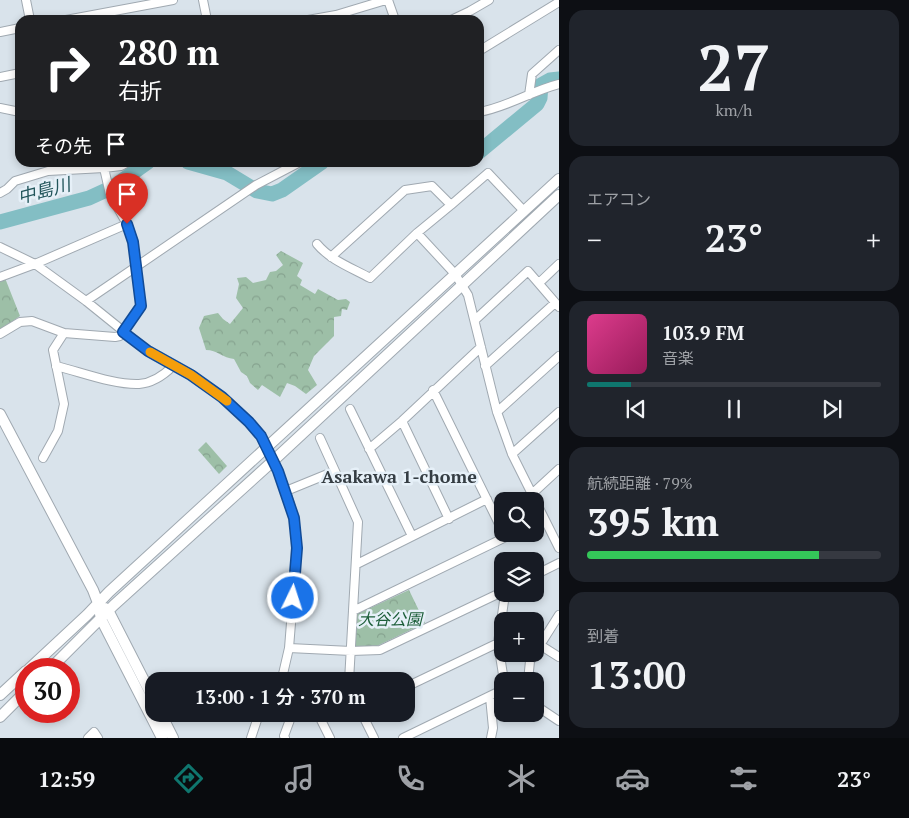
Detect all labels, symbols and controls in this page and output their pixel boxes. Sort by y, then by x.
text: 27 [697,23,771,110]
text: 280 m [118,29,219,75]
icon: right [35,35,100,100]
text: 右折 [118,76,162,105]
text: km/h [716,99,752,121]
icon: arrive [102,130,130,158]
text: その先 [35,133,92,158]
water label: 中島川 [15,171,75,209]
pin [106,173,148,224]
icon: arrive [113,180,141,208]
text: エアコン [587,188,651,210]
text: 23° [705,213,763,263]
text: − [587,221,602,258]
text: + [866,221,881,258]
text: 103.9 FM [662,320,744,345]
text: 音楽 [662,347,694,369]
icon: previous [622,395,650,423]
icon: pause [720,395,748,423]
icon: next [818,395,846,423]
district label: Asakawa 1-chome [321,464,477,488]
text: 航続距離 · 79% [587,472,693,494]
map controls [494,492,544,722]
button: search [494,492,544,542]
text: 395 km [587,497,719,547]
button: layers [494,552,544,602]
position arrow [266,571,318,623]
park label: 大谷公園 [358,608,424,630]
button: + [494,612,544,662]
text: 到着 [587,625,619,647]
text: 13:00 [587,650,686,700]
speed limit sign: 30 [15,658,80,723]
button: − [494,672,544,722]
text: 13:00 · 1 分 · 370 m [195,684,365,709]
icon: directions [171,761,206,796]
icon: music [282,761,317,796]
icon: phone [393,761,428,796]
icon: climate [504,761,539,796]
icon: car [615,761,650,796]
icon: filters [726,761,761,796]
text: 12:59 [38,764,95,793]
text: 23° [837,764,871,793]

